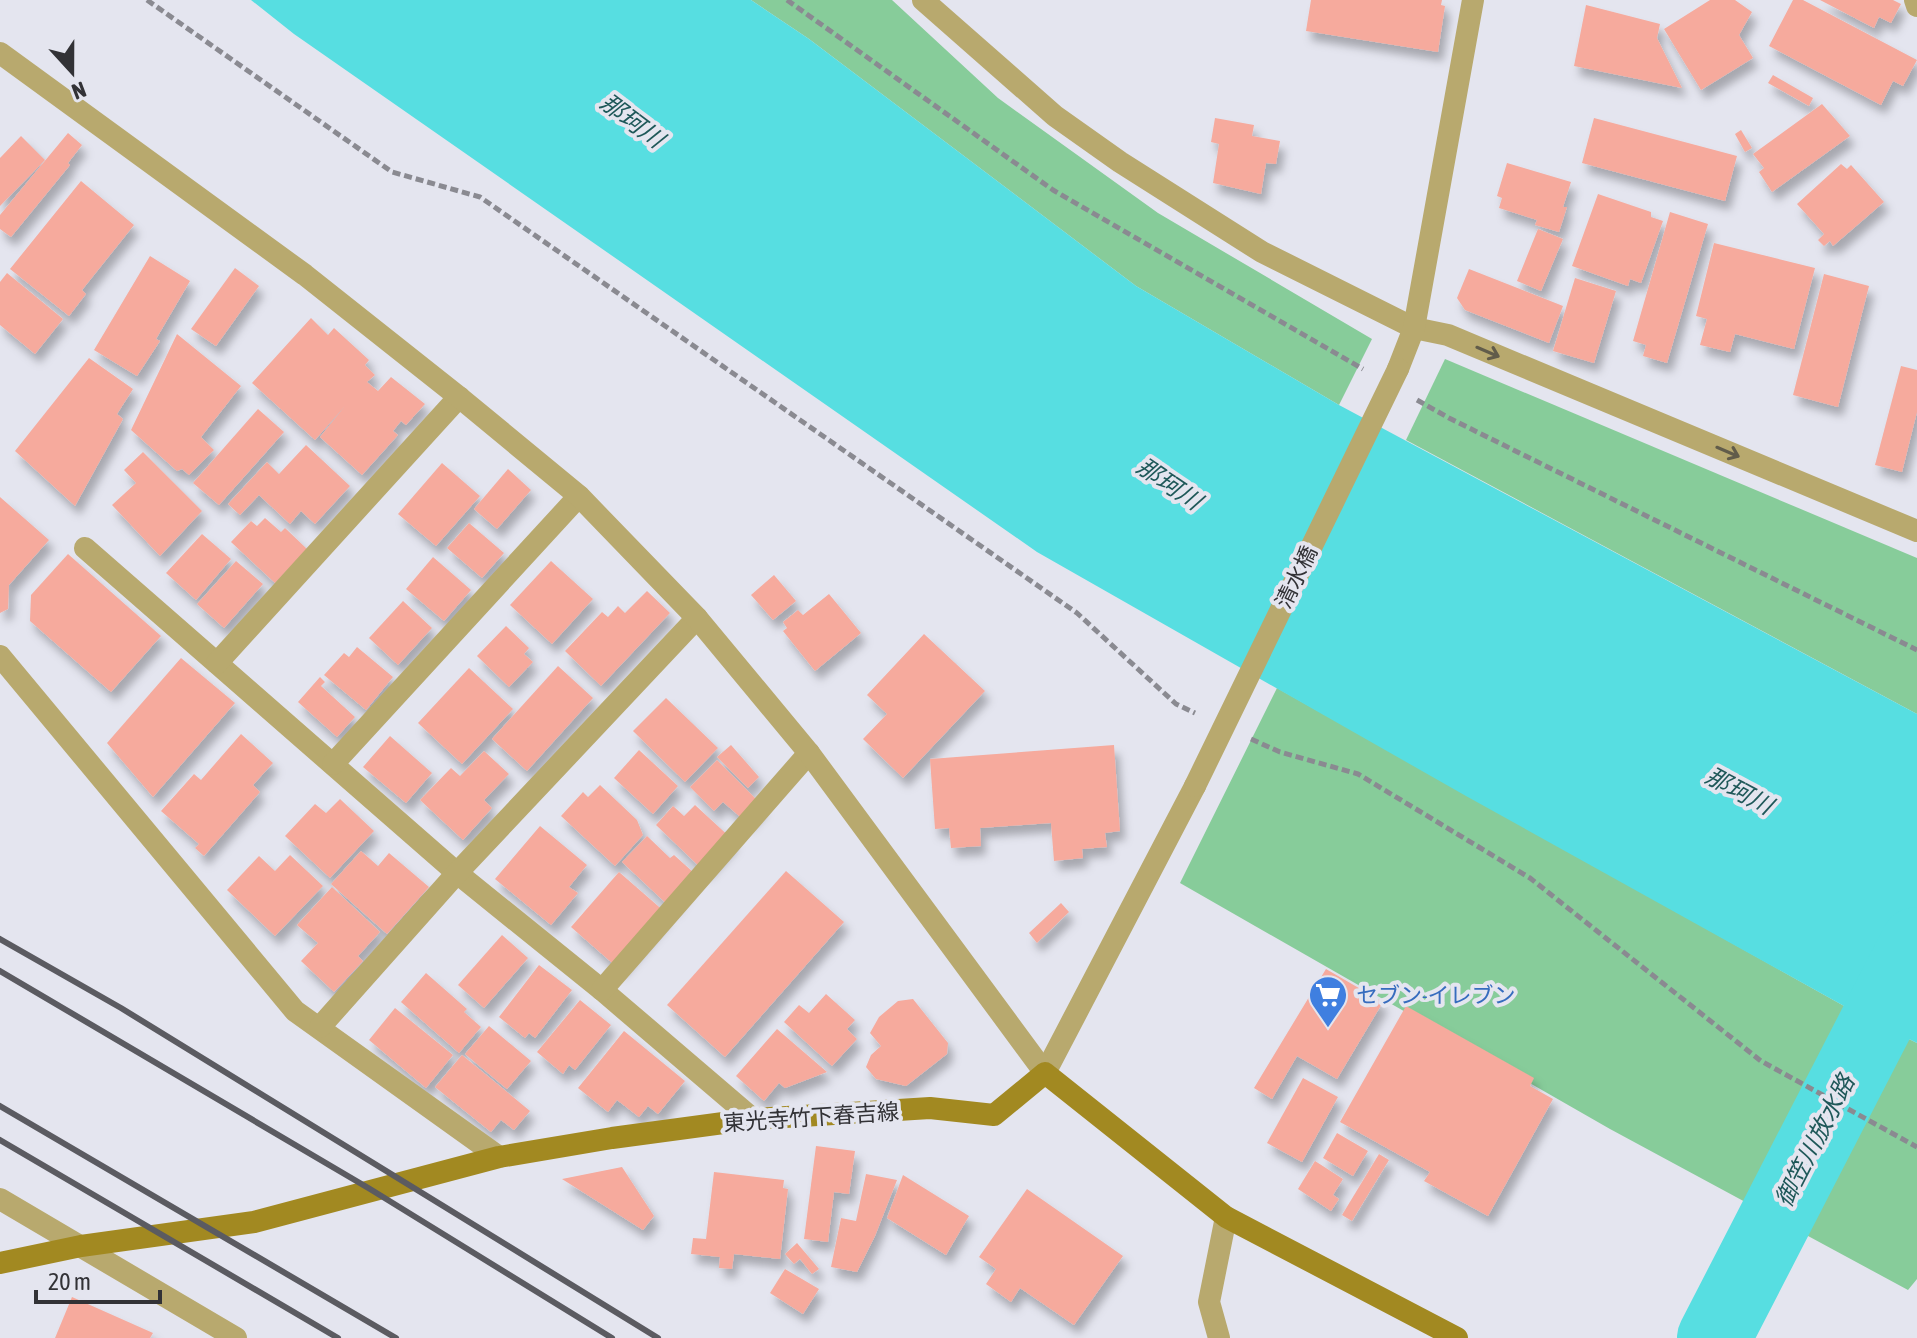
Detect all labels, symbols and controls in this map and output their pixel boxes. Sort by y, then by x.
north arrow [32,32,112,112]
text: N [68,76,90,105]
water label: 那珂川 [595,88,672,155]
one-way arrow [1475,345,1500,360]
one-way arrow [1715,445,1740,460]
water label: 那珂川 [1132,452,1209,517]
street label: 清水橋 [1270,542,1322,612]
water label: 那珂川 [1701,762,1780,821]
supermarket icon: セブン-イレブン [1307,974,1349,1029]
place label: セブン-イレブン [1356,982,1516,1008]
water label: 御笠川放水路 [1770,1069,1860,1211]
street label: 東光寺竹下春吉線 [722,1098,900,1136]
scale bar [36,1254,160,1304]
text: 20 m [48,1268,91,1295]

